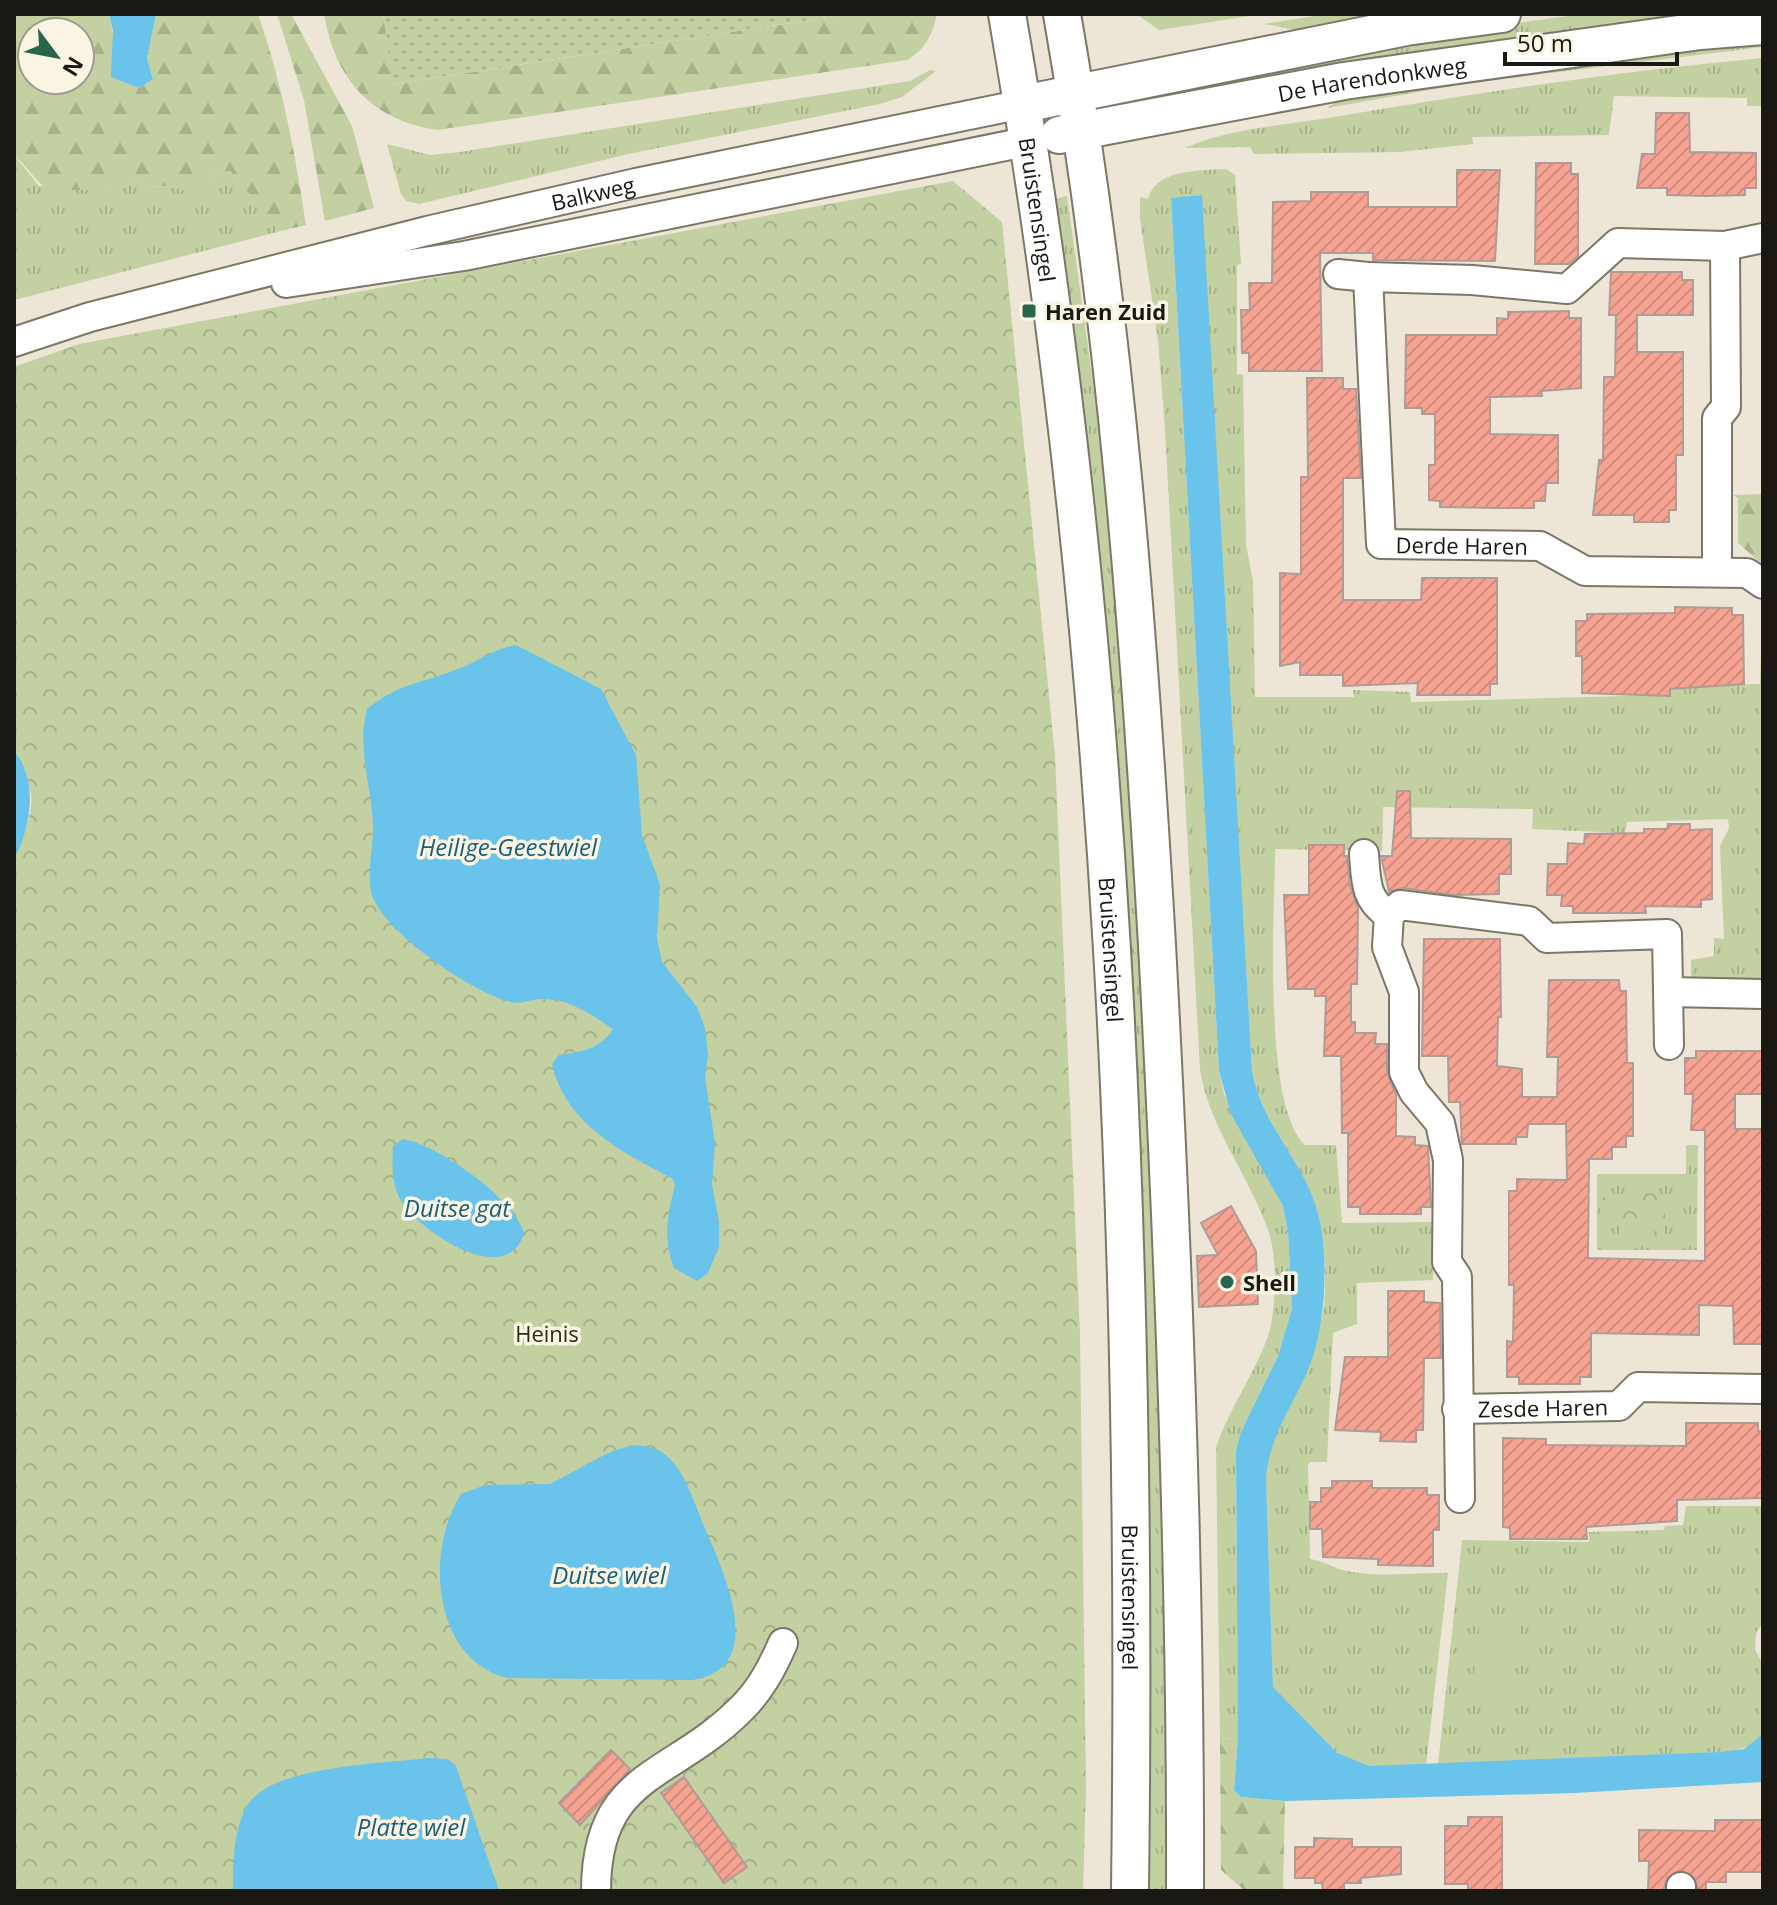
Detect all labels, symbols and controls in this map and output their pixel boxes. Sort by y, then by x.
north arrow [16,16,96,96]
scale bar [1505,16,1677,66]
text: 50 m [1517,26,1573,59]
street label: De Harendonkweg [1275,49,1468,108]
text: N [56,52,91,83]
street label: Bruistensingel [1013,135,1063,284]
street label: Balkweg [548,169,638,217]
place label: Haren Zuid [1045,296,1166,326]
marker: Haren Zuid [1020,302,1038,320]
street label: Derde Haren [1395,529,1528,561]
water label: Heilige-Geestwiel [419,830,598,863]
street label: Bruistensingel [1093,876,1131,1023]
water label: Duitse gat [404,1191,511,1224]
place label: Shell [1243,1267,1296,1297]
marker: Shell [1218,1273,1236,1291]
park label: Heinis [515,1318,579,1348]
street label: Zesde Haren [1478,1391,1608,1424]
street label: Bruistensingel [1116,1524,1146,1670]
water label: Duitse wiel [552,1558,667,1591]
water label: Platte wiel [357,1810,466,1843]

